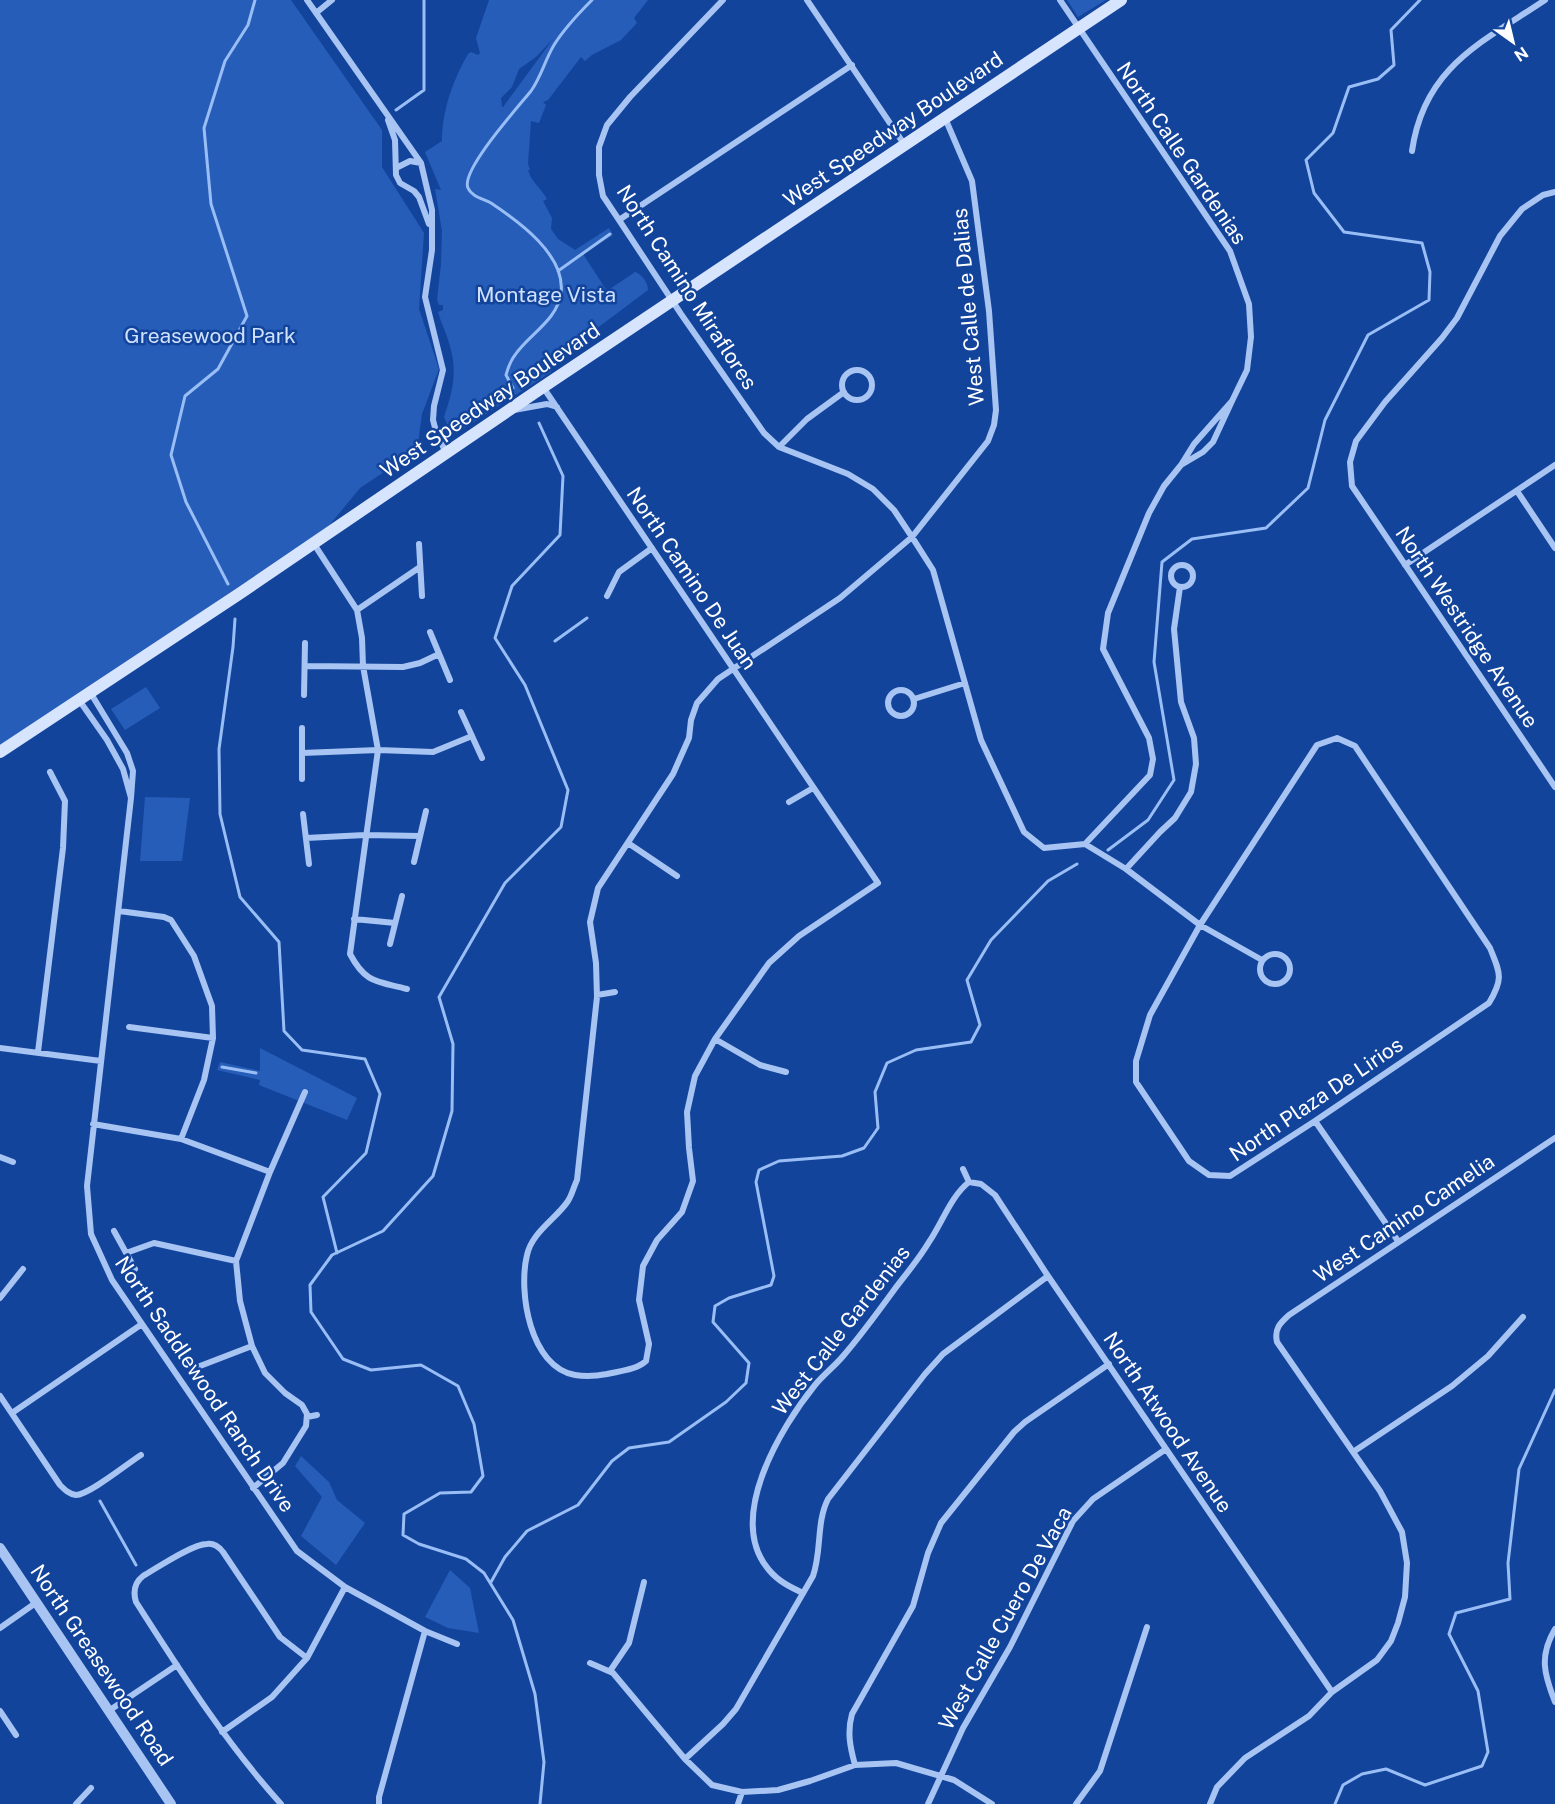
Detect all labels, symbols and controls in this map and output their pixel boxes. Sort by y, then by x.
north arrow [1483,12,1543,72]
text: N [1511,43,1532,65]
street label: West Speedway Boulevard [778,46,1008,212]
street label: North Calle Gardenias [1112,57,1252,249]
street label: North Camino Miraflores [612,180,762,394]
street label: West Calle de Dalias [947,207,989,407]
park label: Montage Vista [476,282,616,307]
street label: West Speedway Boulevard [375,317,605,483]
park label: Greasewood Park [124,323,296,348]
street label: North Camino De Juan [622,482,762,674]
street label: North Westridge Avenue [1390,522,1544,732]
street label: North Plaza De Lirios [1225,1032,1407,1166]
street label: West Camino Camelia [1309,1148,1499,1288]
street label: West Calle Gardenias [767,1240,915,1420]
street label: North Saddlewood Ranch Drive [110,1251,300,1517]
street label: North Atwood Avenue [1098,1327,1238,1517]
street label: West Calle Cuero De Vaca [933,1502,1077,1734]
street label: North Greasewood Road [25,1560,179,1770]

